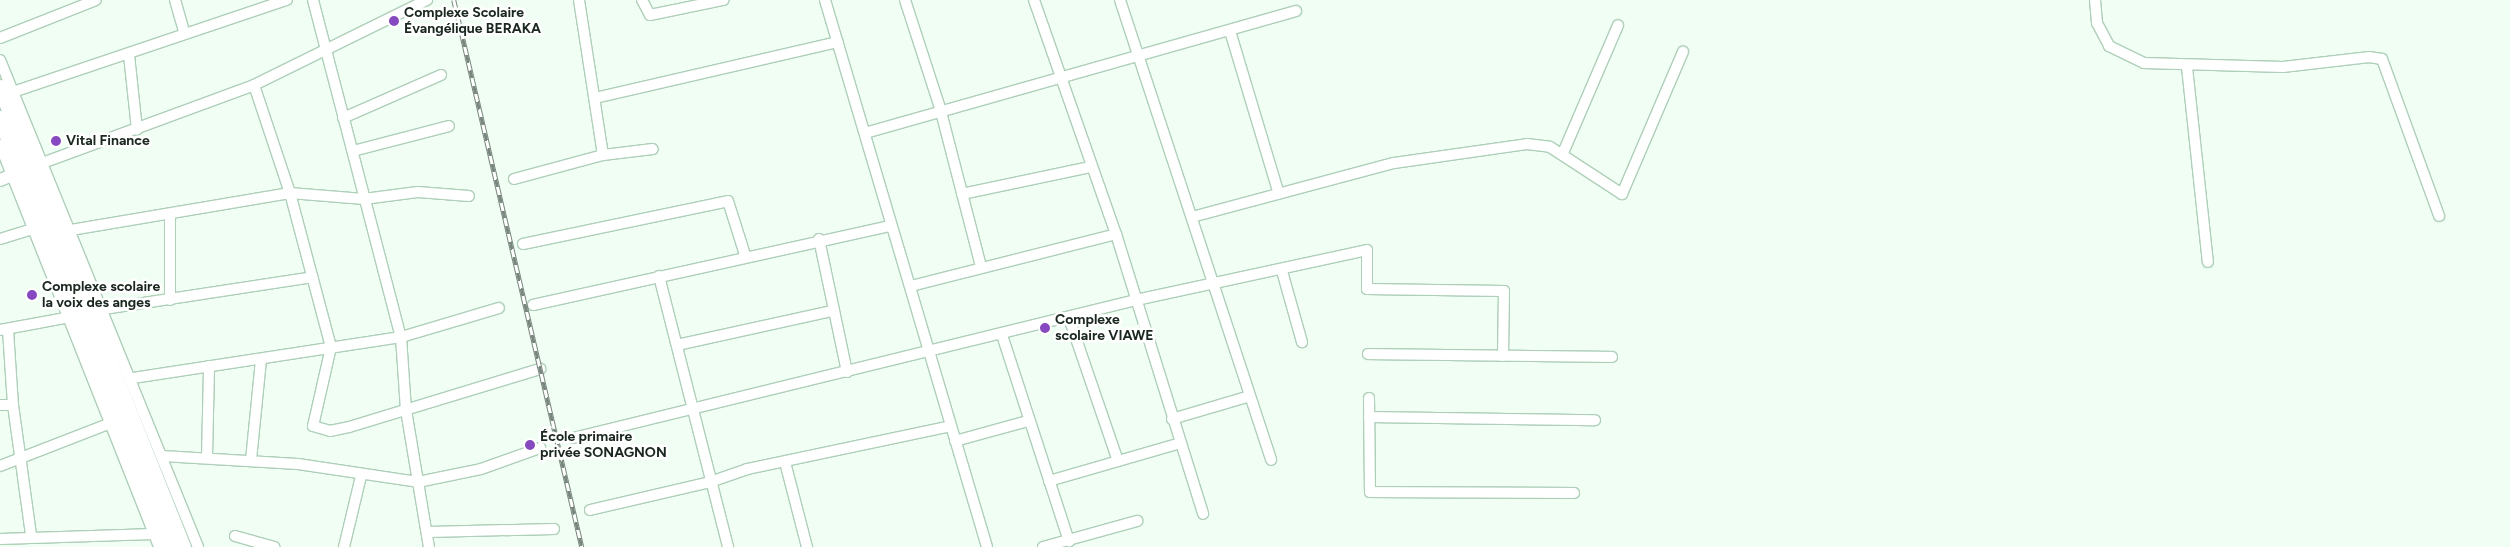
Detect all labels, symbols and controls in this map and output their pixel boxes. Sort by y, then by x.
place label: Complexe Scolaire Évangélique BERAKA [404,5,541,38]
marker: Complexe Scolaire Évangélique BERAKA [388,15,400,27]
place label: Vital Finance [66,133,150,149]
marker: Vital Finance [50,135,62,147]
place label: Complexe scolaire la voix des anges [42,279,160,312]
marker: Complexe scolaire la voix des anges [26,289,38,301]
place label: Complexe scolaire VIAWE [1055,312,1154,344]
marker: Complexe scolaire VIAWE [1039,322,1051,334]
place label: École primaire privée SONAGNON [540,429,667,462]
marker: École primaire privée SONAGNON [524,439,536,451]

